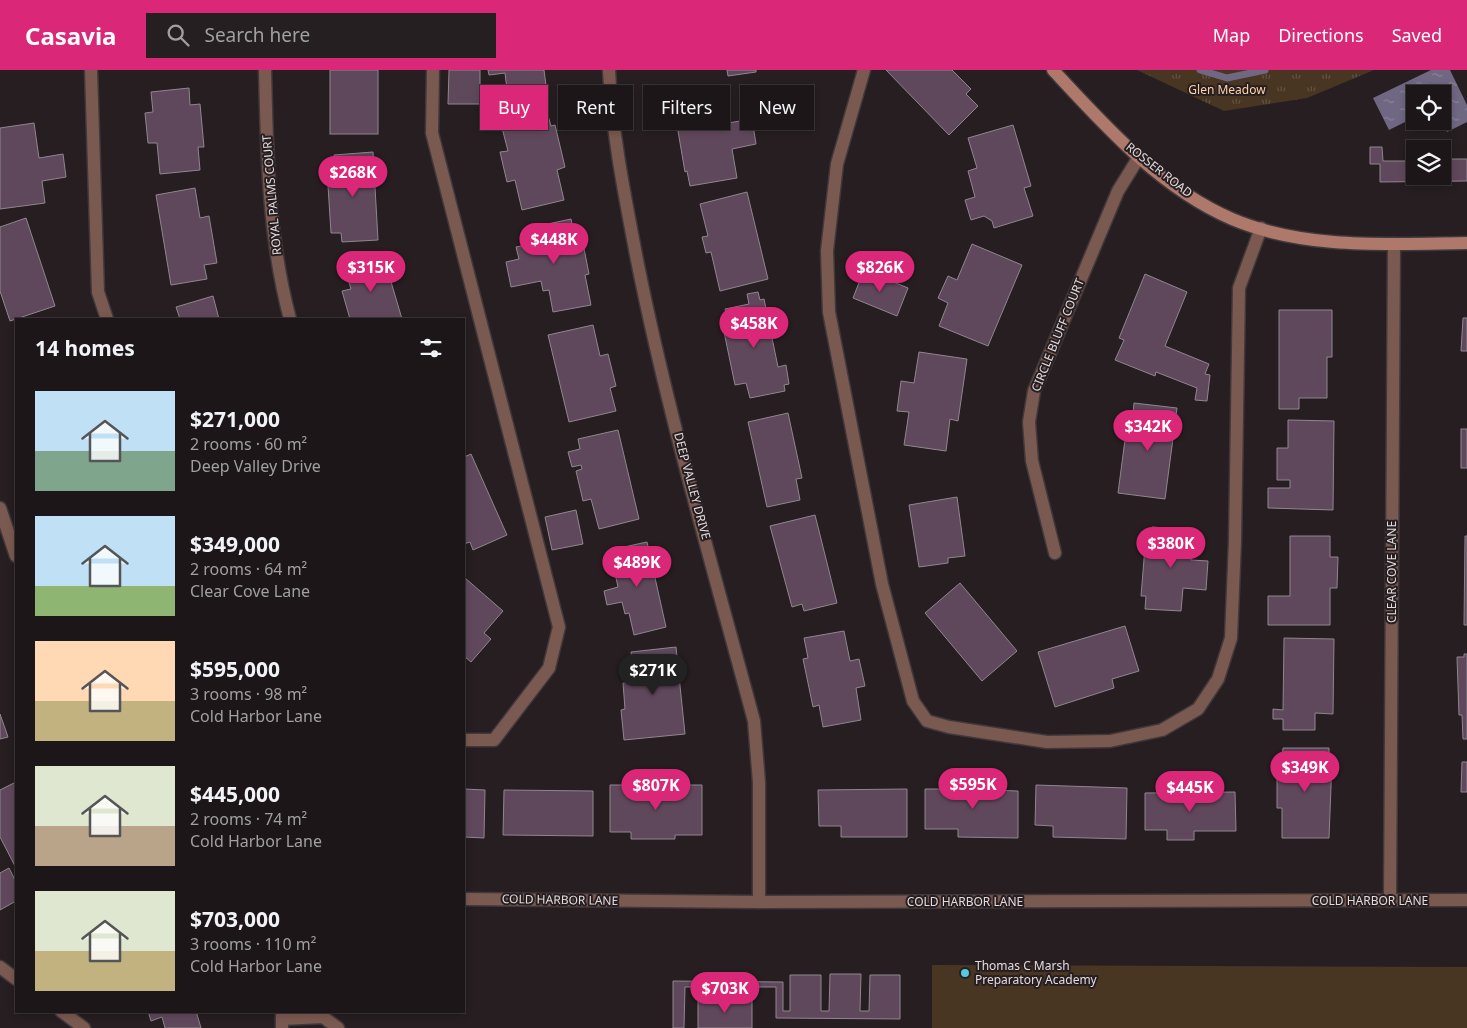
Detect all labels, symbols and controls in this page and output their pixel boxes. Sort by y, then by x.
search box [146,13,496,58]
text: Casavia [25,19,116,52]
icon: search [164,21,192,49]
text: Search here [204,22,310,48]
text: Map [1213,23,1250,47]
text: Directions [1278,23,1364,47]
text: Saved [1392,23,1442,47]
park label: Glen Meadow [1188,81,1266,98]
chip: Buy [480,85,548,130]
chip: Rent [558,85,633,130]
chip: Filters [643,85,730,130]
chip: New [740,85,814,130]
map controls [1406,85,1451,185]
button: locate [1406,85,1451,130]
street label: ROYAL PALMS COURT [258,134,285,256]
street label: ROSSER ROAD [1122,138,1196,201]
button: layers [1406,140,1451,185]
pin: $268K [318,156,388,198]
text: $268K [329,161,377,183]
pin: $448K [519,222,589,265]
text: $448K [530,228,578,250]
pin: $315K [336,250,406,293]
pin: $826K [845,250,915,293]
text: $315K [347,256,395,278]
text: $826K [856,256,904,278]
street label: CIRCLE BLUFF COURT [1027,275,1088,394]
pin: $458K [719,306,789,349]
text: $458K [730,312,778,334]
text: 14 homes [35,334,135,362]
icon: filters [417,334,445,362]
text: $271,000 [190,405,280,433]
pin: $342K [1113,410,1183,452]
icon: home [75,411,135,471]
text: $342K [1124,415,1172,437]
street label: DEEP VALLEY DRIVE [670,430,715,541]
text: 2 rooms · 60 m² [190,433,307,455]
text: Deep Valley Drive [190,455,321,477]
street label: CLEAR COVE LANE [1383,521,1400,623]
pin: $380K [1136,526,1206,569]
text: $349,000 [190,530,280,558]
text: $380K [1147,532,1195,554]
icon: home [75,536,135,596]
pin: $489K [602,546,672,588]
text: $489K [613,551,661,573]
text: 2 rooms · 64 m² [190,558,307,580]
text: Clear Cove Lane [190,580,310,602]
pin: $271K [618,654,688,696]
text: $595,000 [190,655,280,683]
text: $271K [629,659,677,681]
icon: home [75,661,135,721]
text: 3 rooms · 98 m² [190,683,307,705]
text: Cold Harbor Lane [190,705,322,727]
pin: $349K [1270,750,1340,793]
text: $349K [1281,756,1329,778]
pin: $807K [621,768,691,811]
pin: $595K [938,768,1008,810]
pin: $445K [1155,770,1225,813]
text: $595K [949,773,997,795]
text: $807K [632,774,680,796]
text: $445K [1166,776,1214,798]
text: $445,000 [190,780,280,808]
icon: home [75,786,135,846]
text: 2 rooms · 74 m² [190,808,307,830]
text: Cold Harbor Lane [190,830,322,852]
street label: COLD HARBOR LANE [502,890,618,909]
street label: COLD HARBOR LANE [1312,892,1428,909]
street label: COLD HARBOR LANE [907,893,1023,910]
text: $703,000 [190,905,280,933]
icon: home [75,911,135,971]
text: 3 rooms · 110 m² [190,933,316,955]
text: Cold Harbor Lane [190,955,322,977]
place label: Thomas C Marsh Preparatory Academy [975,957,1098,988]
marker: Thomas C Marsh Preparatory Academy [959,967,971,979]
pin: $703K [690,972,760,1014]
text: $703K [701,977,749,999]

